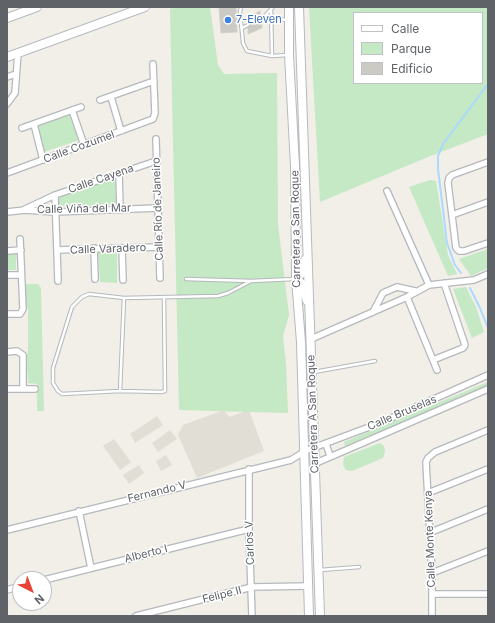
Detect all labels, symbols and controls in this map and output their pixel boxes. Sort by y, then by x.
legend [353,12,483,84]
place label: 7-Eleven [236,13,282,27]
marker: 7-Eleven [223,15,233,25]
text: Calle [391,21,419,36]
text: Parque [391,41,431,56]
text: Edificio [391,61,433,76]
street label: Calle Cozumel [42,128,116,166]
street label: Calle Río de Janeiro [150,157,166,261]
street label: Calle Cayena [67,162,135,196]
street label: Carretera a San Roque [288,170,304,288]
street label: Calle Viña del Mar [37,202,131,216]
street label: Calle Varadero [70,241,146,257]
street label: Carretera A San Roque [304,354,322,474]
street label: Calle Bruselas [365,393,439,433]
street label: Fernando V [126,478,188,506]
street label: Calle Monte Kenya [422,490,438,588]
street label: Carlos V [243,521,257,565]
street label: Alberto I [123,542,169,566]
north arrow [12,571,52,611]
street label: Felipe II [201,584,243,606]
text: N [32,591,47,607]

